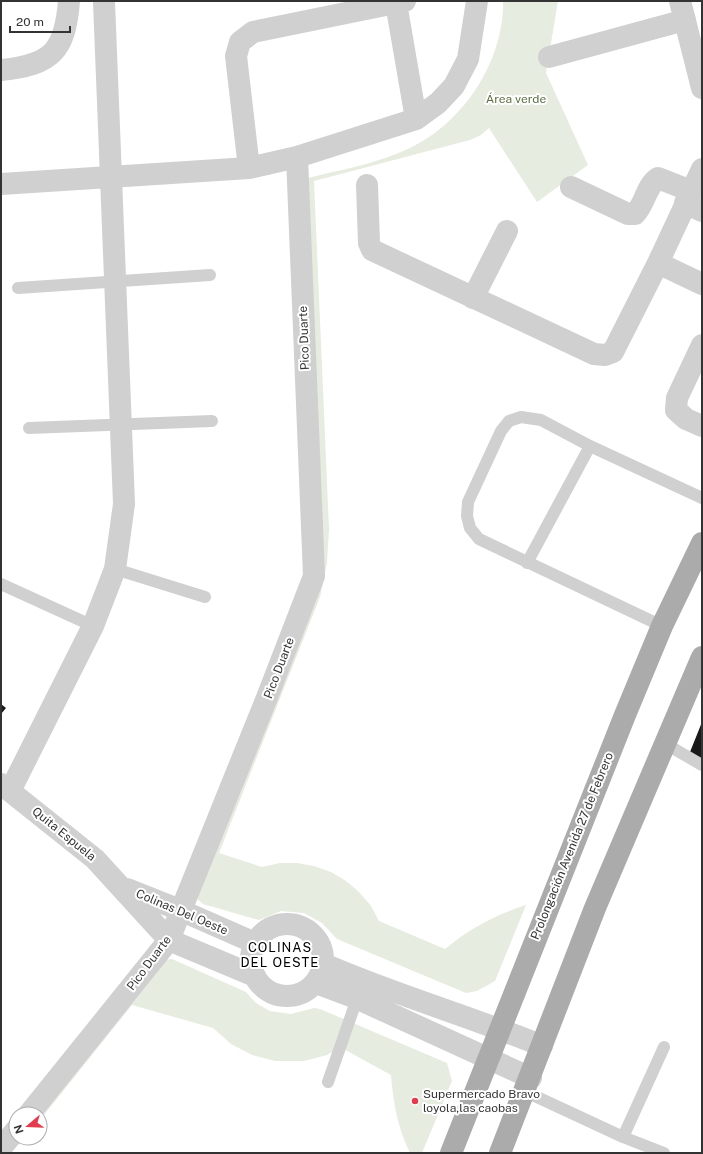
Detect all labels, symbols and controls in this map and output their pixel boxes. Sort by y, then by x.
scale bar [10,8,70,34]
text: 20 m [16,15,44,29]
park label: Área verde [486,92,546,106]
street label: Pico Duarte [296,305,312,370]
street label: Pico Duarte [261,635,297,701]
street label: Prolongación Avenida 27 de Febrero [528,750,616,942]
street label: Quita Espuela [29,804,99,864]
street label: Colinas Del Oeste [134,886,230,938]
street label: Pico Duarte [124,933,174,993]
district label: COLINAS DEL OESTE [241,940,319,970]
place label: Supermercado Bravo loyola,las caobas [423,1087,540,1115]
marker: Supermercado Bravo loyola,las caobas [410,1096,420,1106]
north arrow [8,1106,48,1146]
text: N [11,1123,26,1135]

